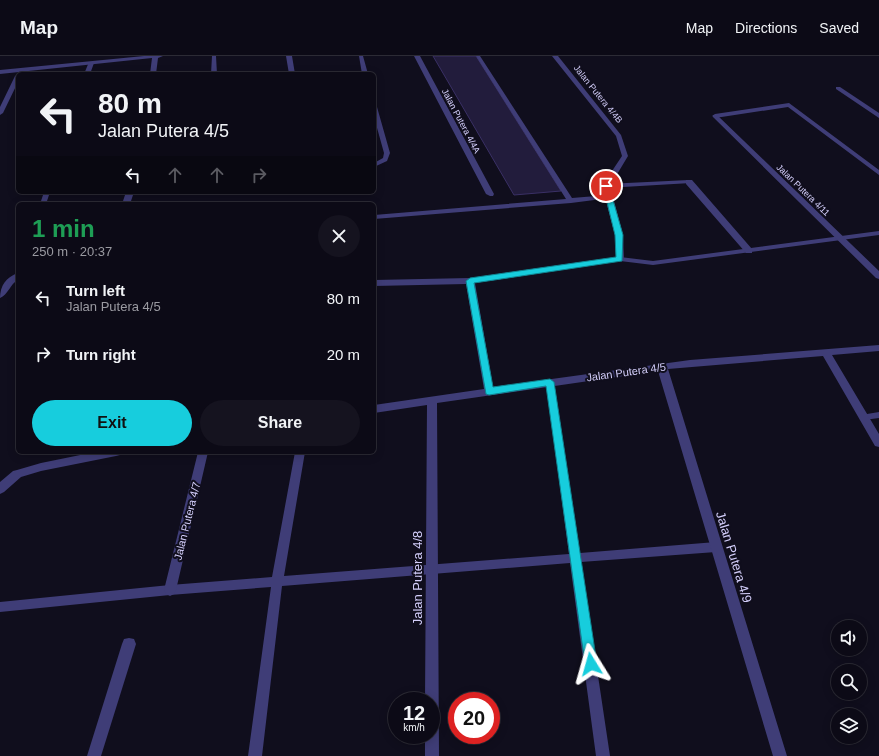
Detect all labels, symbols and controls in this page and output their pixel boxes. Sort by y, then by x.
text: Map [20,17,58,38]
text: Map [686,20,713,36]
text: Directions [735,20,797,36]
text: Saved [819,20,859,36]
street label: Jalan Putera 4/4B [572,63,624,125]
street label: Jalan Putera 4/4A [440,87,482,155]
icon: left [32,88,84,140]
text: 80 m [98,88,162,119]
text: Jalan Putera 4/5 [98,121,229,141]
street label: Jalan Putera 4/11 [774,162,832,218]
icon: left [122,164,144,186]
icon: ahead [164,164,186,186]
icon: ahead [206,164,228,186]
icon: right [248,164,270,186]
pin [589,169,623,203]
icon: arrive [595,175,617,197]
text: 1 min [32,215,95,242]
button: close [318,215,360,257]
text: 250 m · 20:37 [32,244,112,259]
text: Turn left [66,282,125,299]
icon: left [32,287,54,309]
text: 80 m [327,290,360,307]
text: Jalan Putera 4/5 [66,299,161,314]
icon: right [32,343,54,365]
text: Turn right [66,346,136,363]
text: 20 m [327,346,360,363]
street label: Jalan Putera 4/5 [585,360,667,384]
button: Exit [32,400,192,446]
button: Share [200,400,360,446]
street label: Jalan Putera 4/7 [171,481,203,561]
street label: Jalan Putera 4/9 [713,510,755,604]
street label: Jalan Putera 4/8 [410,531,425,625]
map controls [831,620,867,744]
button: sound [831,620,867,656]
position arrow [570,643,612,685]
button: search [831,664,867,700]
speed limit sign: 20 [448,692,500,744]
text: 12 [403,702,425,724]
button: layers [831,708,867,744]
text: km/h [403,722,425,733]

